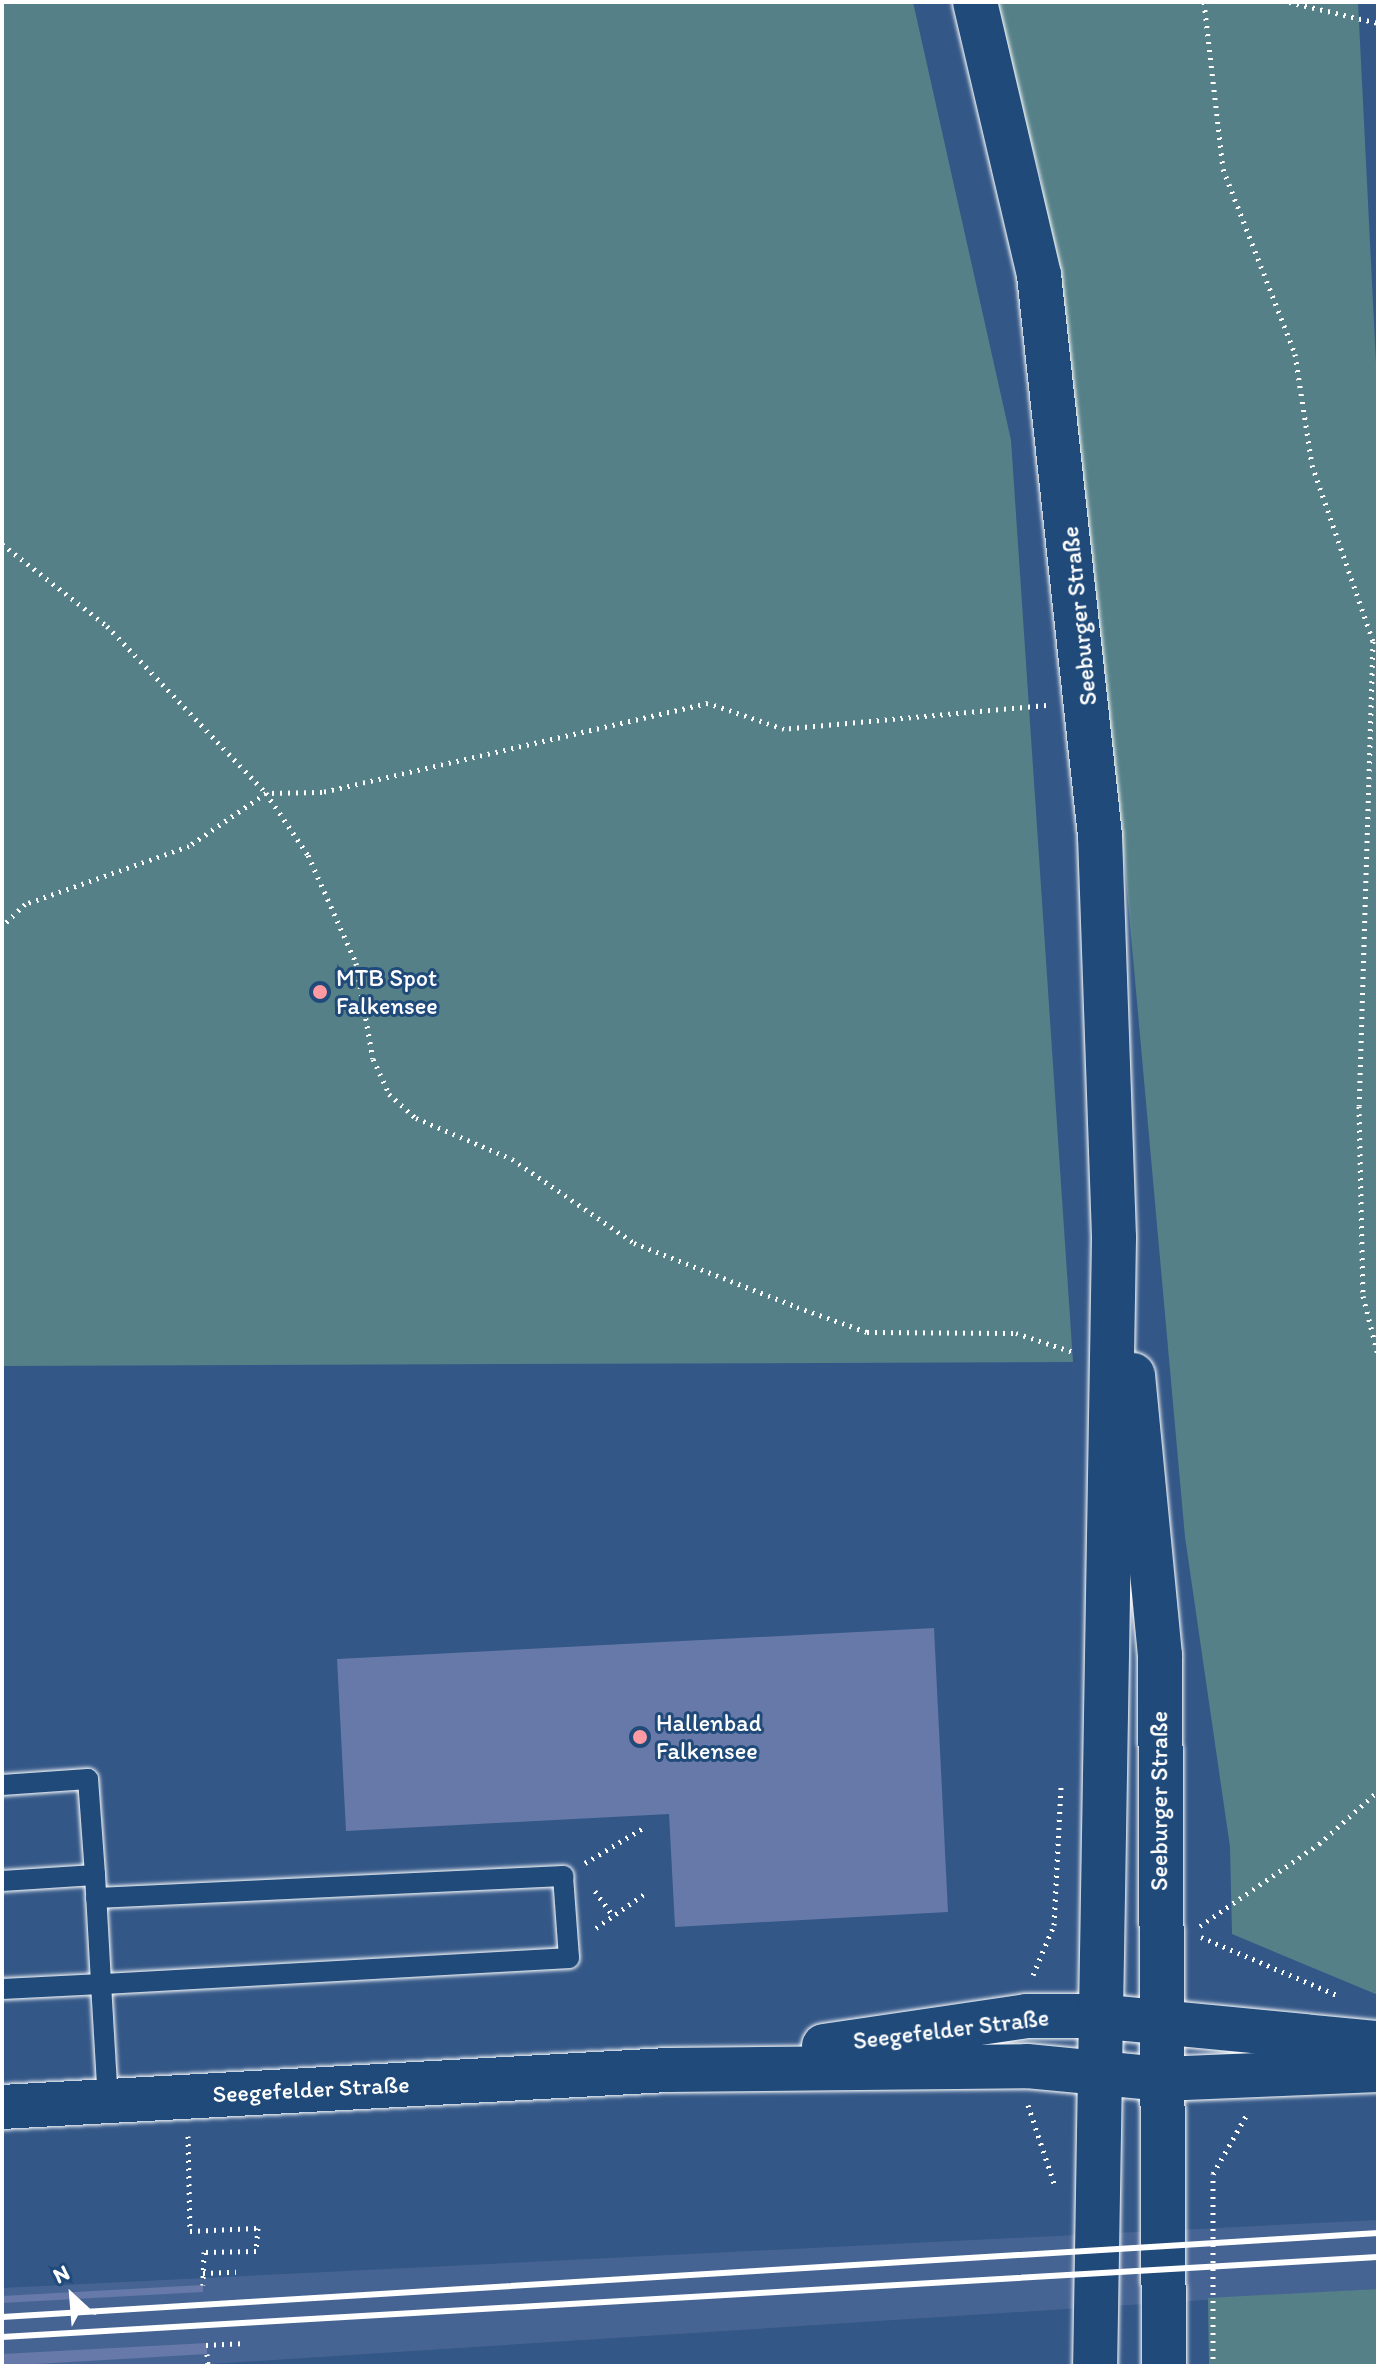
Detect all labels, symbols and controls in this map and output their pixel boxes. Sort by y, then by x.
street label: Seeburger Straße [1055,525,1103,707]
place label: MTB Spot Falkensee [336,964,438,1020]
marker: MTB Spot Falkensee [311,983,329,1001]
place label: Hallenbad Falkensee [656,1709,761,1765]
street label: Seeburger Straße [1145,1711,1173,1891]
marker: Hallenbad Falkensee [631,1728,649,1746]
street label: Seegefelder Straße [852,2003,1050,2055]
street label: Seegefelder Straße [212,2069,410,2109]
north arrow [32,2256,112,2336]
text: N [49,2259,74,2289]

